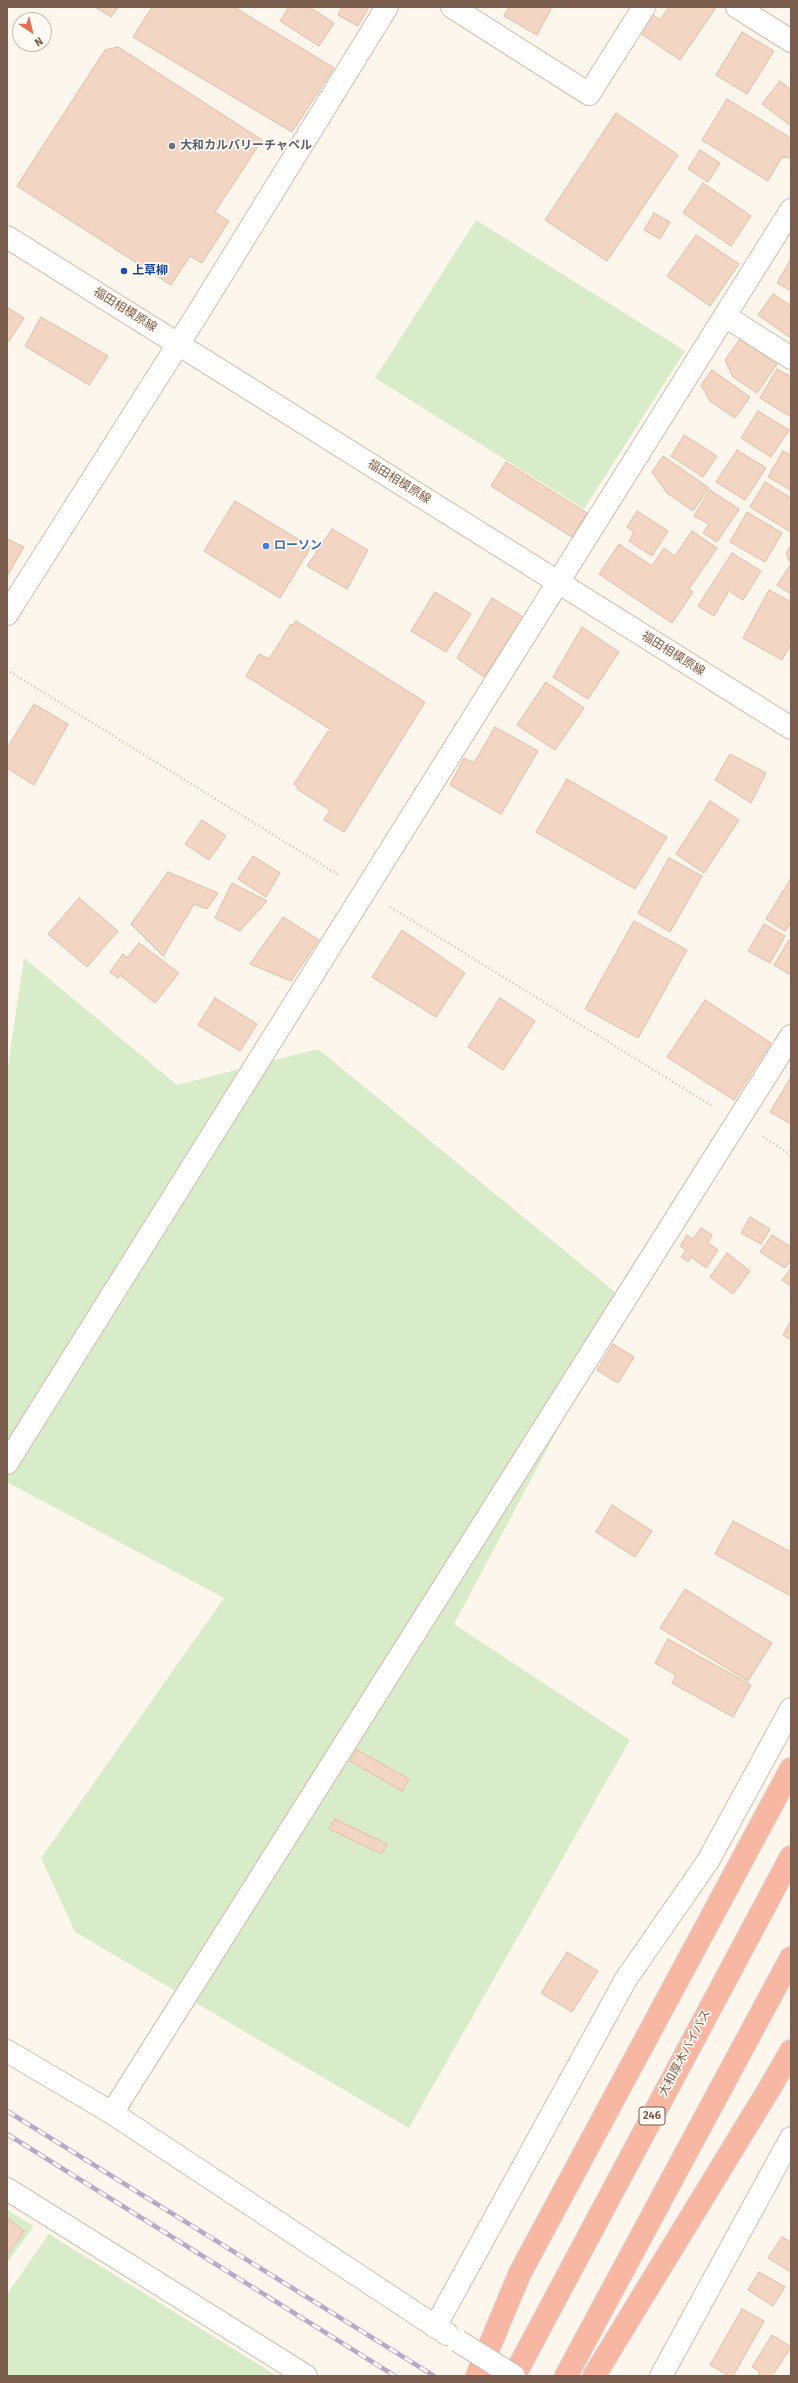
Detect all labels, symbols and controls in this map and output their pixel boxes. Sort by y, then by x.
north arrow [12,12,52,52]
text: N [32,34,45,49]
place label: 大和カルバリーチャペル [180,139,312,153]
marker: 大和カルバリーチャペル [167,141,177,151]
place label: 上草柳 [132,264,168,278]
marker: 上草柳 [119,266,129,276]
street label: 福田相模原線 [91,285,159,335]
street label: 福田相模原線 [365,457,433,507]
place label: ローソン [274,539,322,553]
marker: ローソン [261,541,271,551]
street label: 福田相模原線 [639,629,707,679]
street label: 大和厚木バイパス [656,2007,714,2099]
road number: 246 [639,2107,665,2125]

